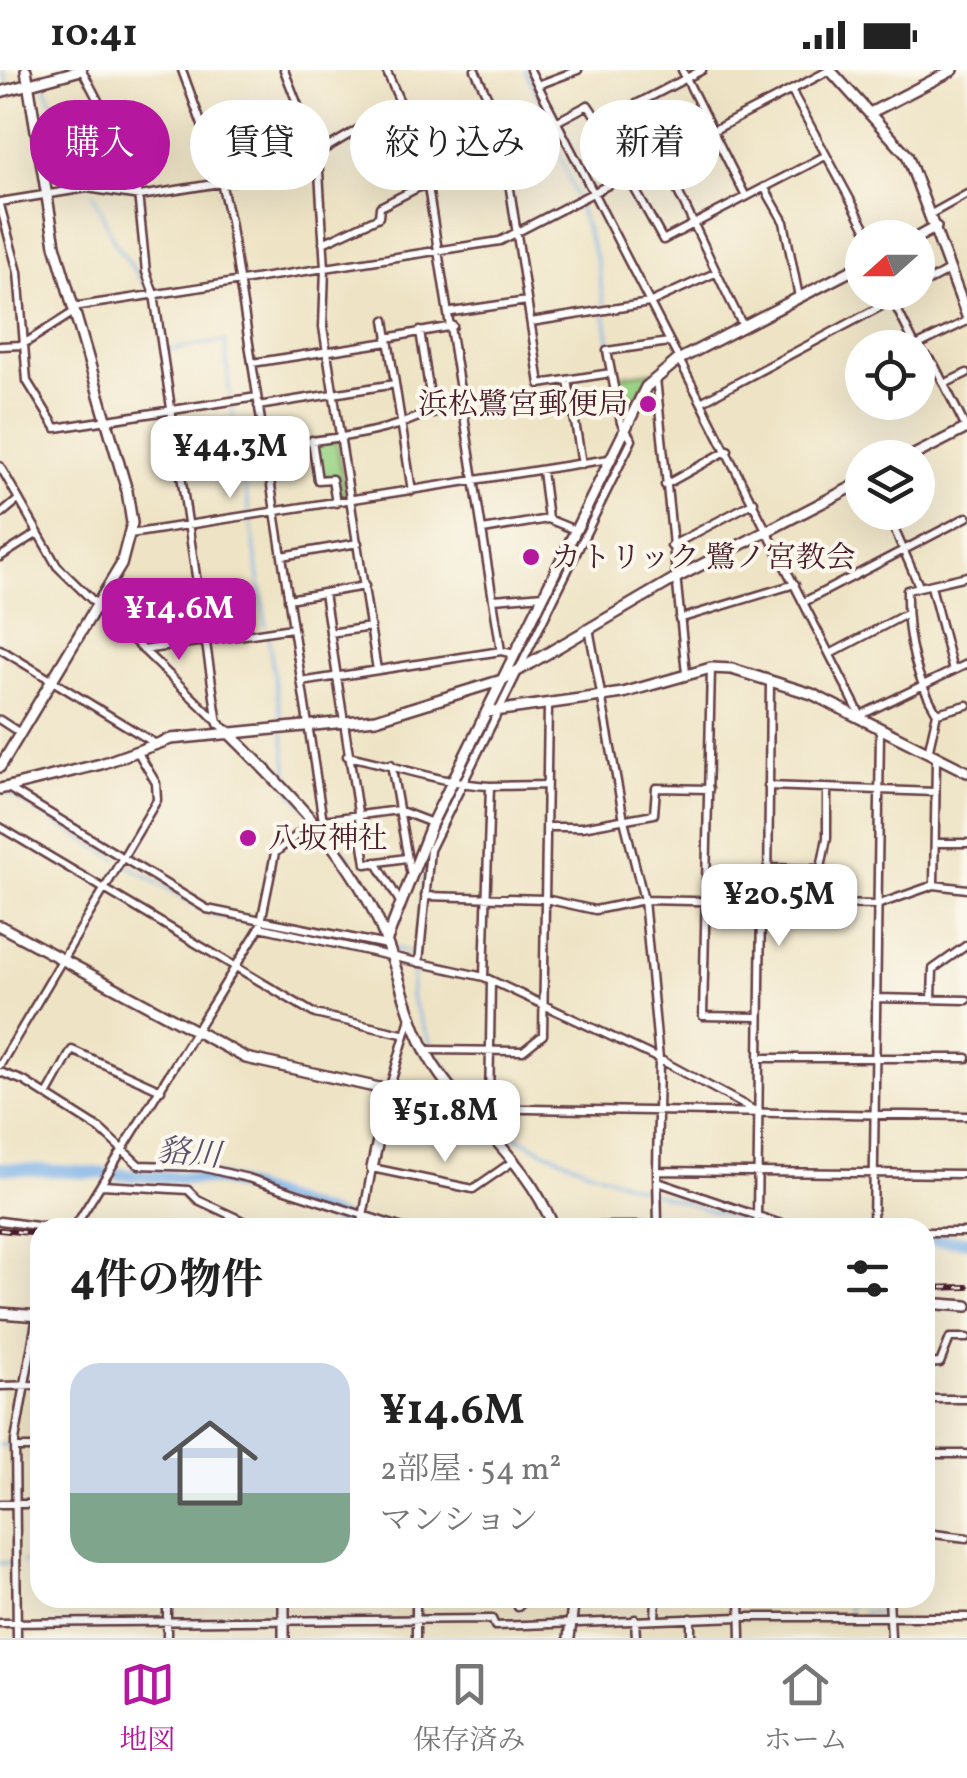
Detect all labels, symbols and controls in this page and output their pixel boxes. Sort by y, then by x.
text: 10:41 [50,9,138,62]
chip: 購入 [30,100,170,190]
chip: 賃貸 [190,100,330,190]
chip: 絞り込み [350,100,560,190]
chip: 新着 [580,100,720,190]
north arrow [845,220,935,310]
map controls [845,220,935,530]
button: locate [845,330,935,420]
place label: 浜松鷺宮郵便局 [418,385,628,427]
marker: 浜松鷺宮郵便局 [637,393,659,415]
pin: ¥44.3M [149,416,311,501]
text: ¥44.3M [173,426,287,470]
button: layers [845,440,935,530]
place label: カトリック 鷺ノ宮教会 [551,538,856,580]
marker: カトリック 鷺ノ宮教会 [520,546,542,568]
pin: ¥14.6M [98,578,260,663]
text: ¥14.6M [124,588,234,632]
place label: 八坂神社 [268,819,388,861]
marker: 八坂神社 [237,827,259,849]
pin: ¥20.5M [698,864,860,949]
text: ¥20.5M [723,874,835,918]
pin: ¥51.8M [364,1080,526,1165]
text: ¥51.8M [392,1090,498,1134]
water label: 貉川 [155,1130,226,1180]
icon: filters [840,1251,895,1306]
text: 4件の物件 [70,1253,263,1312]
text: ¥14.6M [380,1383,524,1442]
icon: home [150,1403,270,1523]
text: 2部屋 · 54 m² [380,1449,561,1493]
text: マンション [380,1500,539,1544]
tab: 地図 [119,1657,175,1761]
tab: 保存済み [413,1657,526,1761]
tab: ホーム [764,1657,848,1761]

